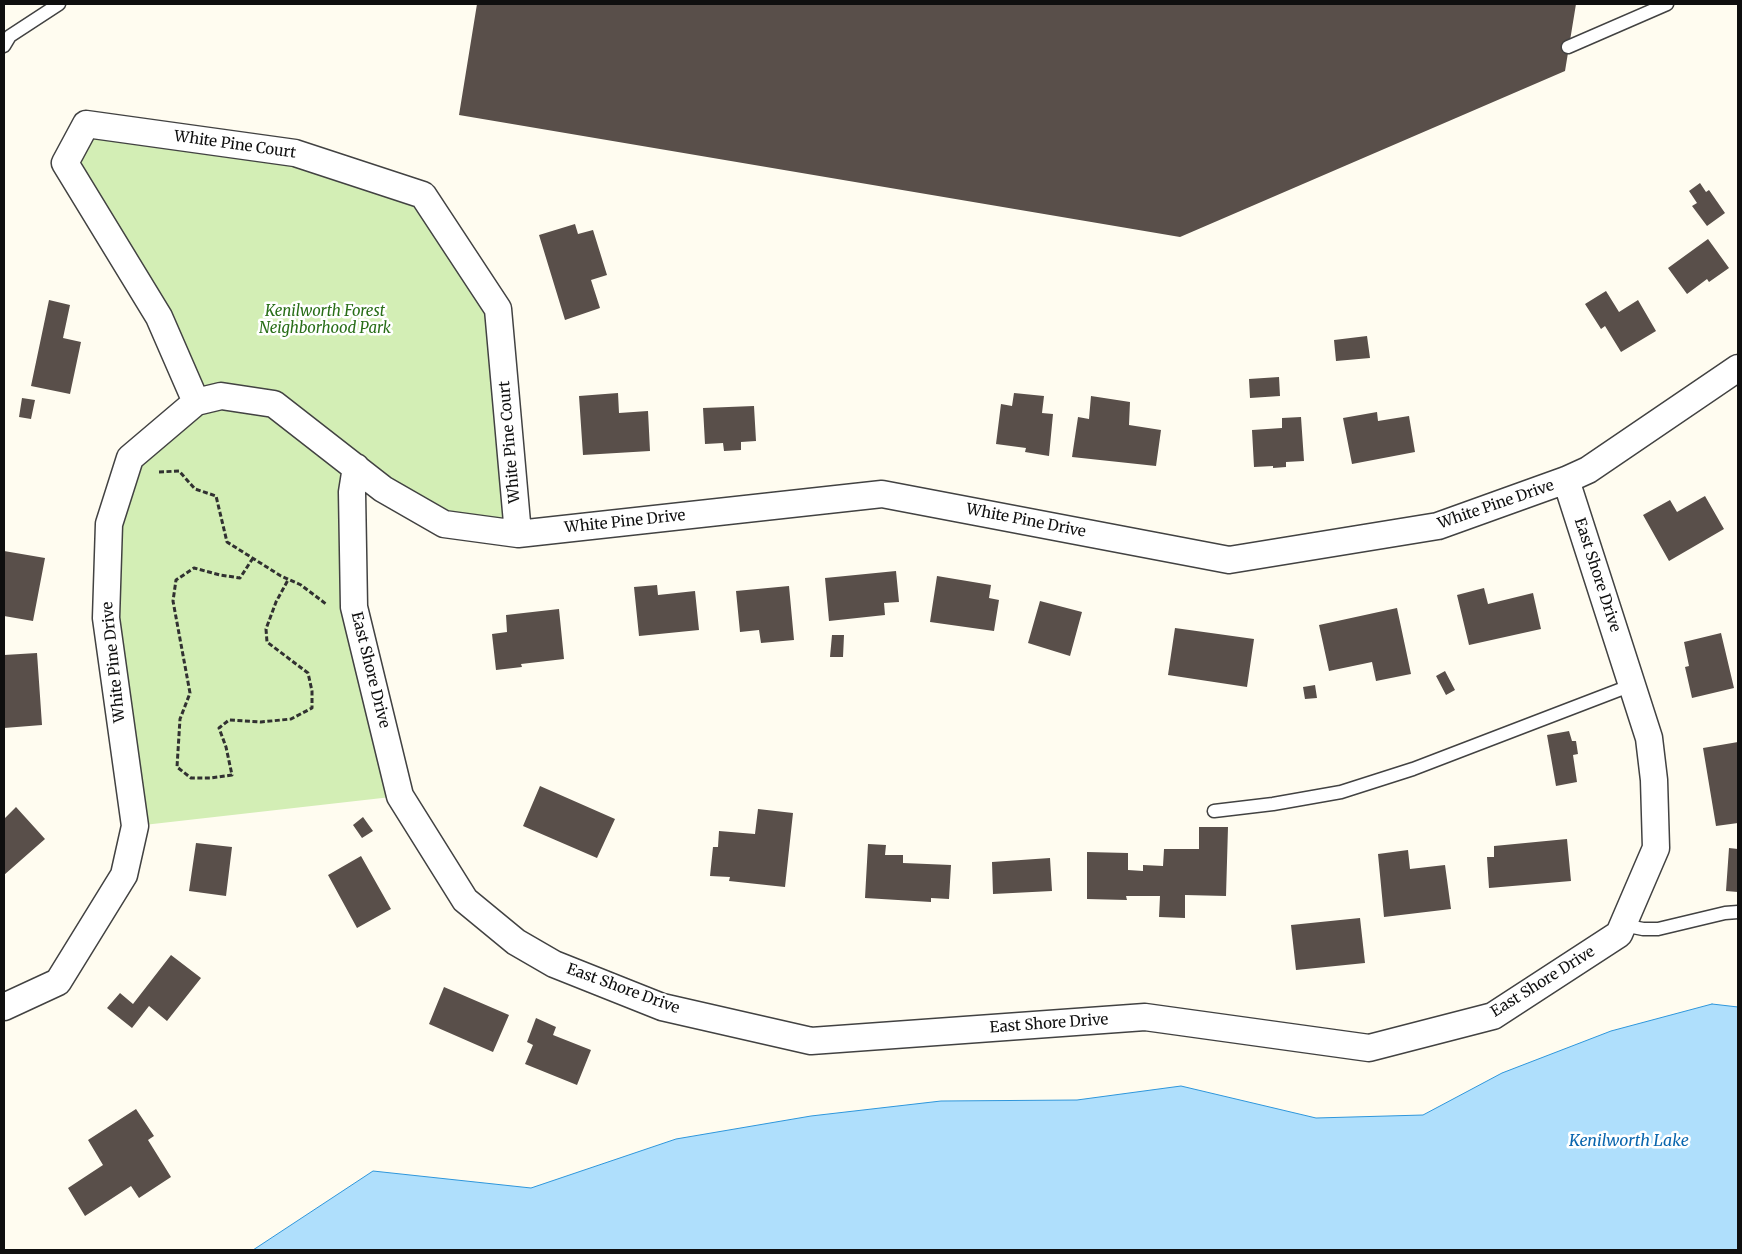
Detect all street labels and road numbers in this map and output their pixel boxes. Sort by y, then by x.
street label: White Pine Court [173,128,297,162]
street label: White Pine Court [496,380,524,504]
street label: White Pine Drive [1436,477,1556,533]
street label: White Pine Drive [965,501,1087,541]
street label: White Pine Drive [564,507,686,537]
street label: East Shore Drive [1570,516,1624,634]
street label: White Pine Drive [99,601,129,723]
street label: East Shore Drive [347,610,393,730]
street label: East Shore Drive [1488,943,1598,1021]
street label: East Shore Drive [564,960,682,1018]
street label: East Shore Drive [989,1011,1109,1037]

